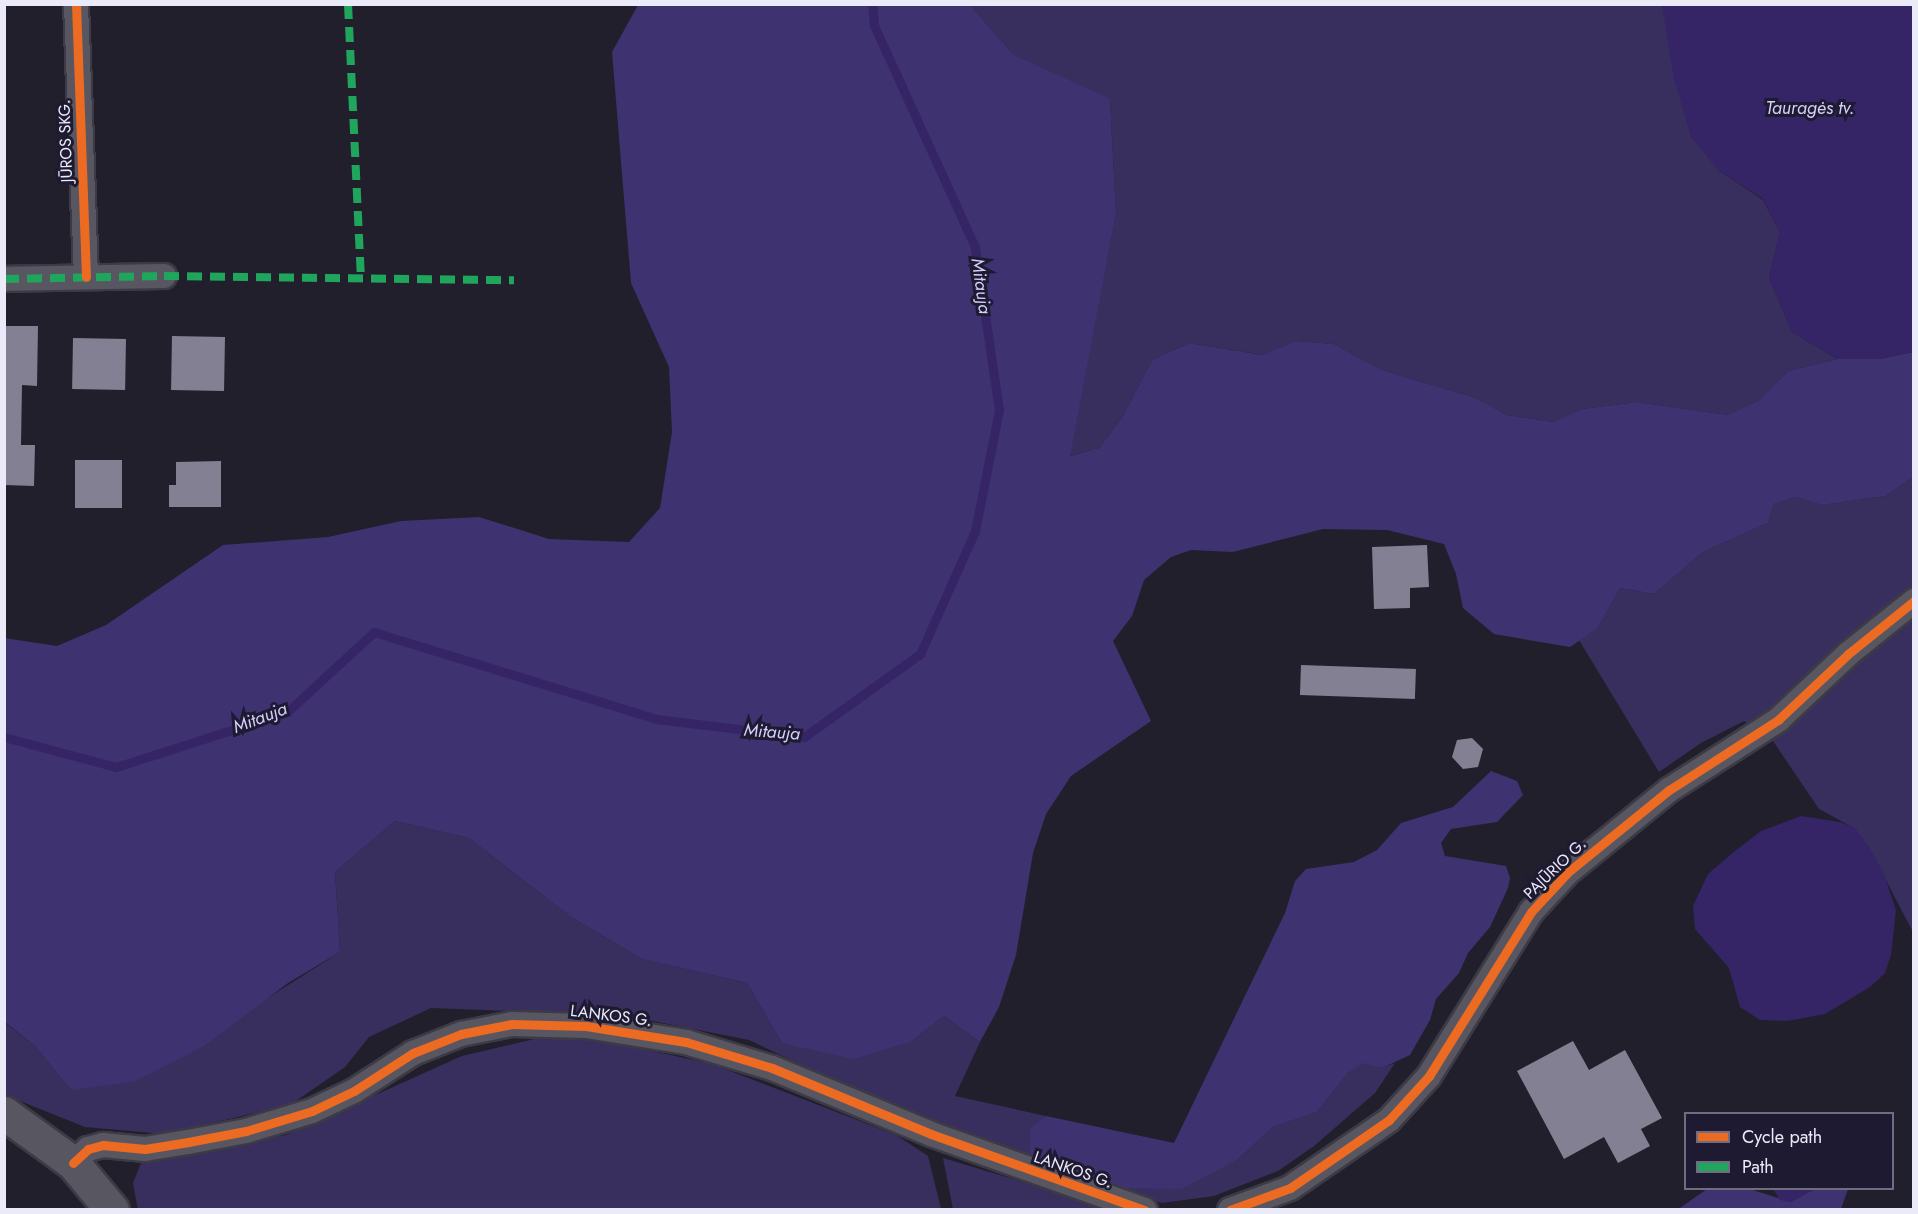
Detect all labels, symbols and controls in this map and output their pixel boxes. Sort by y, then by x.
water label: Tauragės tv. [1766,97,1854,119]
street label: JŪROS SKG. [55,99,77,183]
water label: Mitauja [966,257,996,315]
water label: Mitauja [230,698,290,738]
water label: Mitauja [743,719,801,745]
street label: PAJŪRIO G. [1520,835,1590,903]
street label: LANKOS G. [569,1001,653,1031]
legend [1684,1112,1894,1190]
text: Cycle path [1742,1124,1822,1150]
street label: LANKOS G. [1031,1148,1115,1192]
text: Path [1742,1154,1774,1180]

